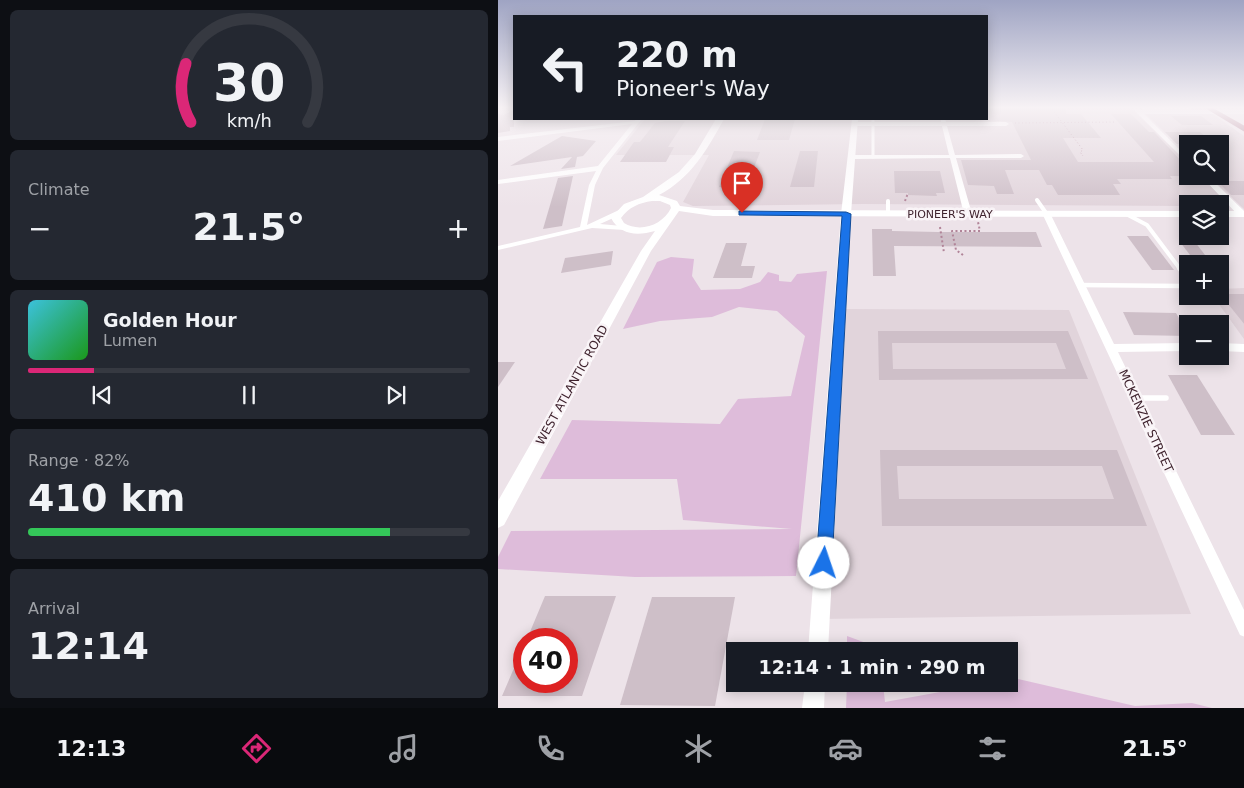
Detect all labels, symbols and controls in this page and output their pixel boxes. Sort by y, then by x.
icon: left [533,35,598,100]
text: 220 m [616,35,738,75]
text: 30 [213,53,285,113]
text: Pioneer's Way [616,76,770,101]
text: km/h [226,110,272,131]
map controls [1179,135,1229,365]
button: search [1179,135,1229,185]
pin [721,162,763,213]
icon: arrive [728,169,756,197]
text: Climate [28,180,90,199]
button: layers [1179,195,1229,245]
text: 21.5° [193,205,305,249]
street label: PIONEER'S WAY [907,208,993,221]
text: − [28,212,51,245]
text: + [447,212,470,245]
button: + [1179,255,1229,305]
text: Golden Hour [103,309,237,331]
button: − [1179,315,1229,365]
street label: WEST ATLANTIC ROAD [533,323,611,447]
text: Lumen [103,331,157,350]
street label: MCKENZIE STREET [1116,367,1176,475]
icon: previous [88,381,116,409]
icon: pause [235,381,263,409]
icon: next [382,381,410,409]
text: Range · 82% [28,451,130,470]
text: 410 km [28,476,185,520]
position arrow [797,536,849,588]
text: Arrival [28,599,80,618]
text: 12:14 [28,624,149,668]
speed limit sign: 40 [513,628,578,693]
text: 12:14 · 1 min · 290 m [758,656,986,678]
icon: directions [239,731,274,766]
icon: music [386,731,421,766]
icon: phone [533,731,568,766]
icon: climate [681,731,716,766]
icon: car [828,731,863,766]
icon: filters [975,731,1010,766]
text: 12:13 [56,736,126,761]
text: 21.5° [1122,736,1188,761]

